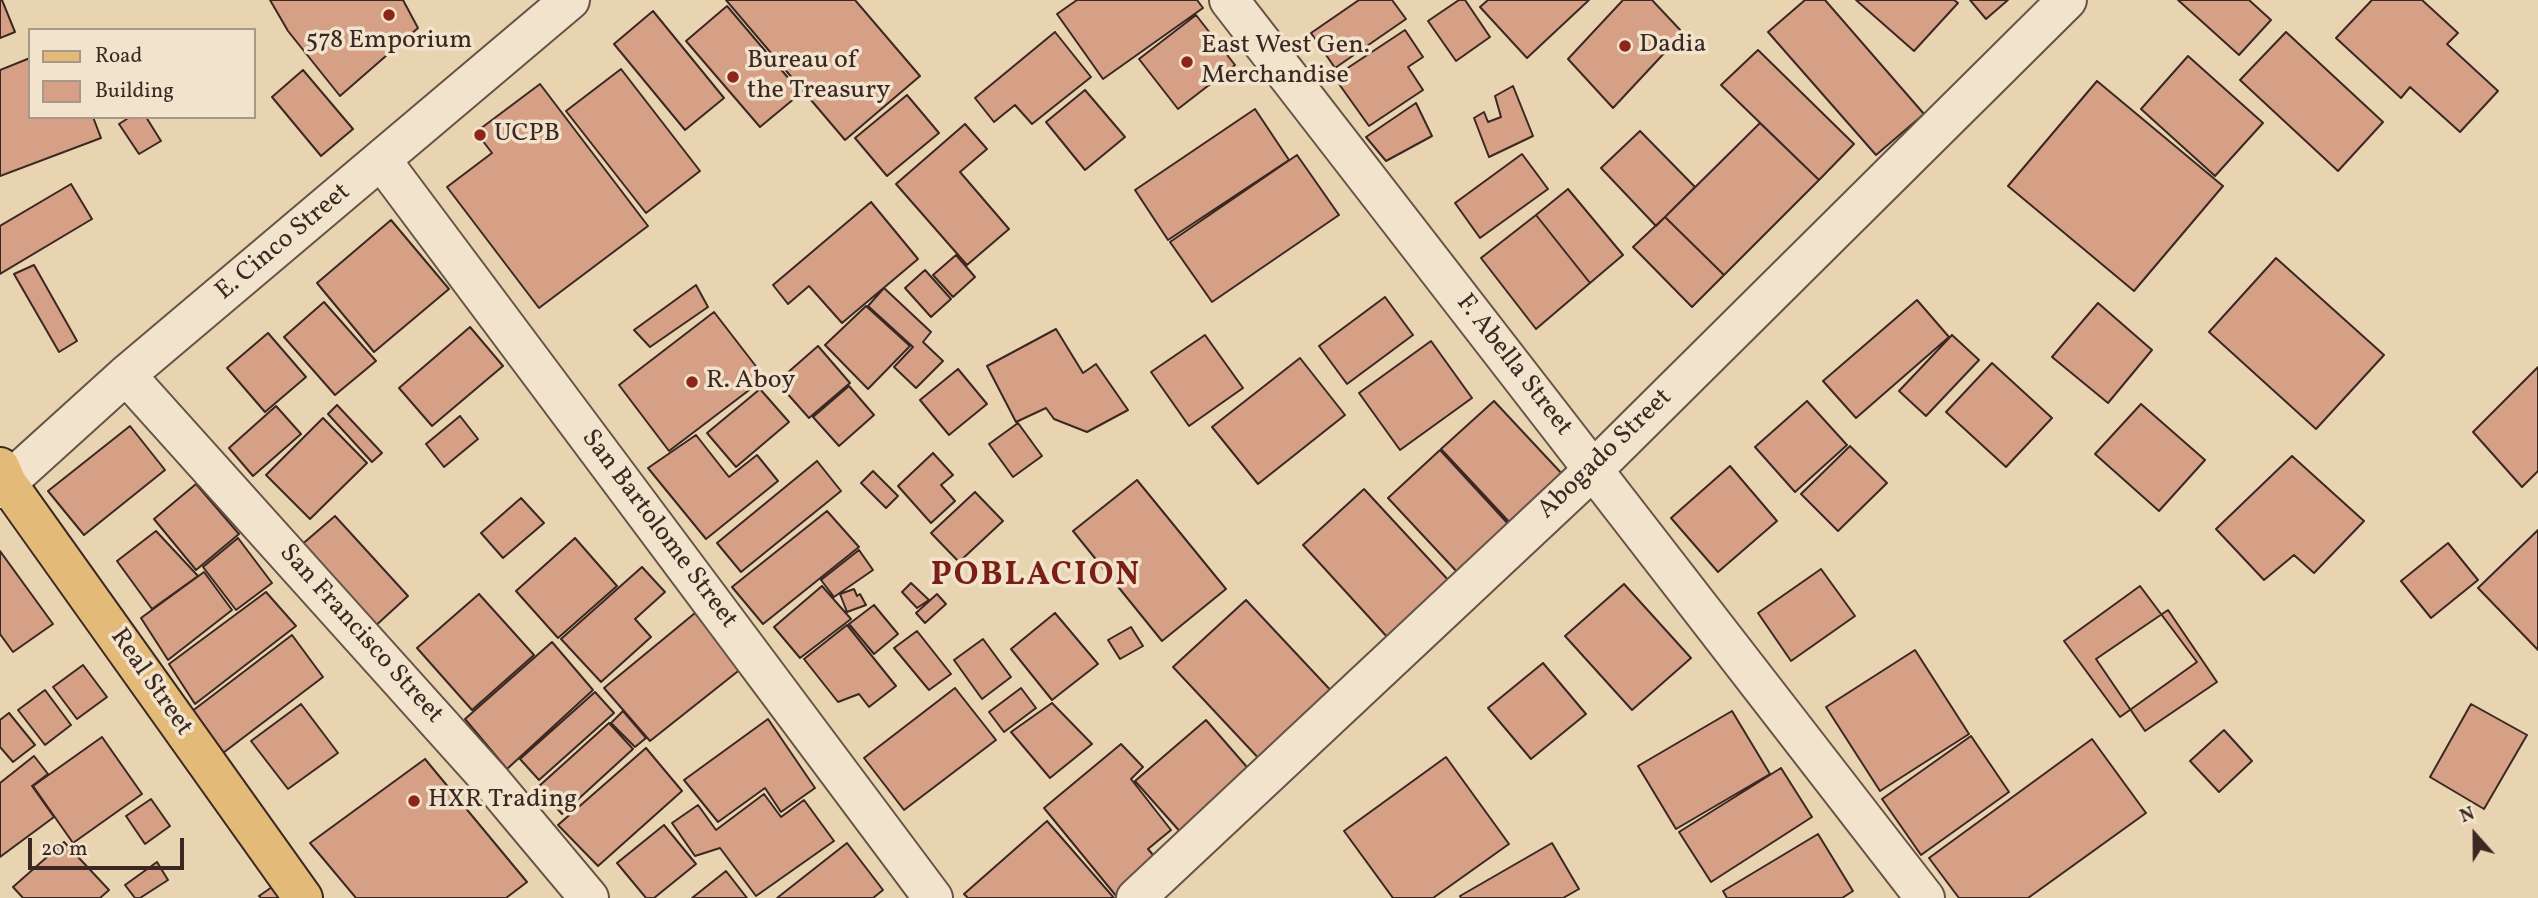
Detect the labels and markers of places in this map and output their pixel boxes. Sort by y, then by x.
marker: 578 Emporium [381,7,397,23]
place label: 578 Emporium [306,26,472,58]
place label: Dadia [1639,30,1706,62]
place label: East West Gen. Merchandise [1201,31,1370,92]
marker: Dadia [1617,38,1633,54]
place label: Bureau of the Treasury [747,46,890,108]
marker: East West Gen. Merchandise [1179,54,1195,70]
marker: Bureau of the Treasury [725,69,741,85]
place label: UCPB [494,119,560,151]
marker: UCPB [472,127,488,143]
place label: R. Aboy [706,366,795,398]
marker: R. Aboy [684,374,700,390]
place label: HXR Trading [428,785,577,817]
marker: HXR Trading [406,793,422,809]

